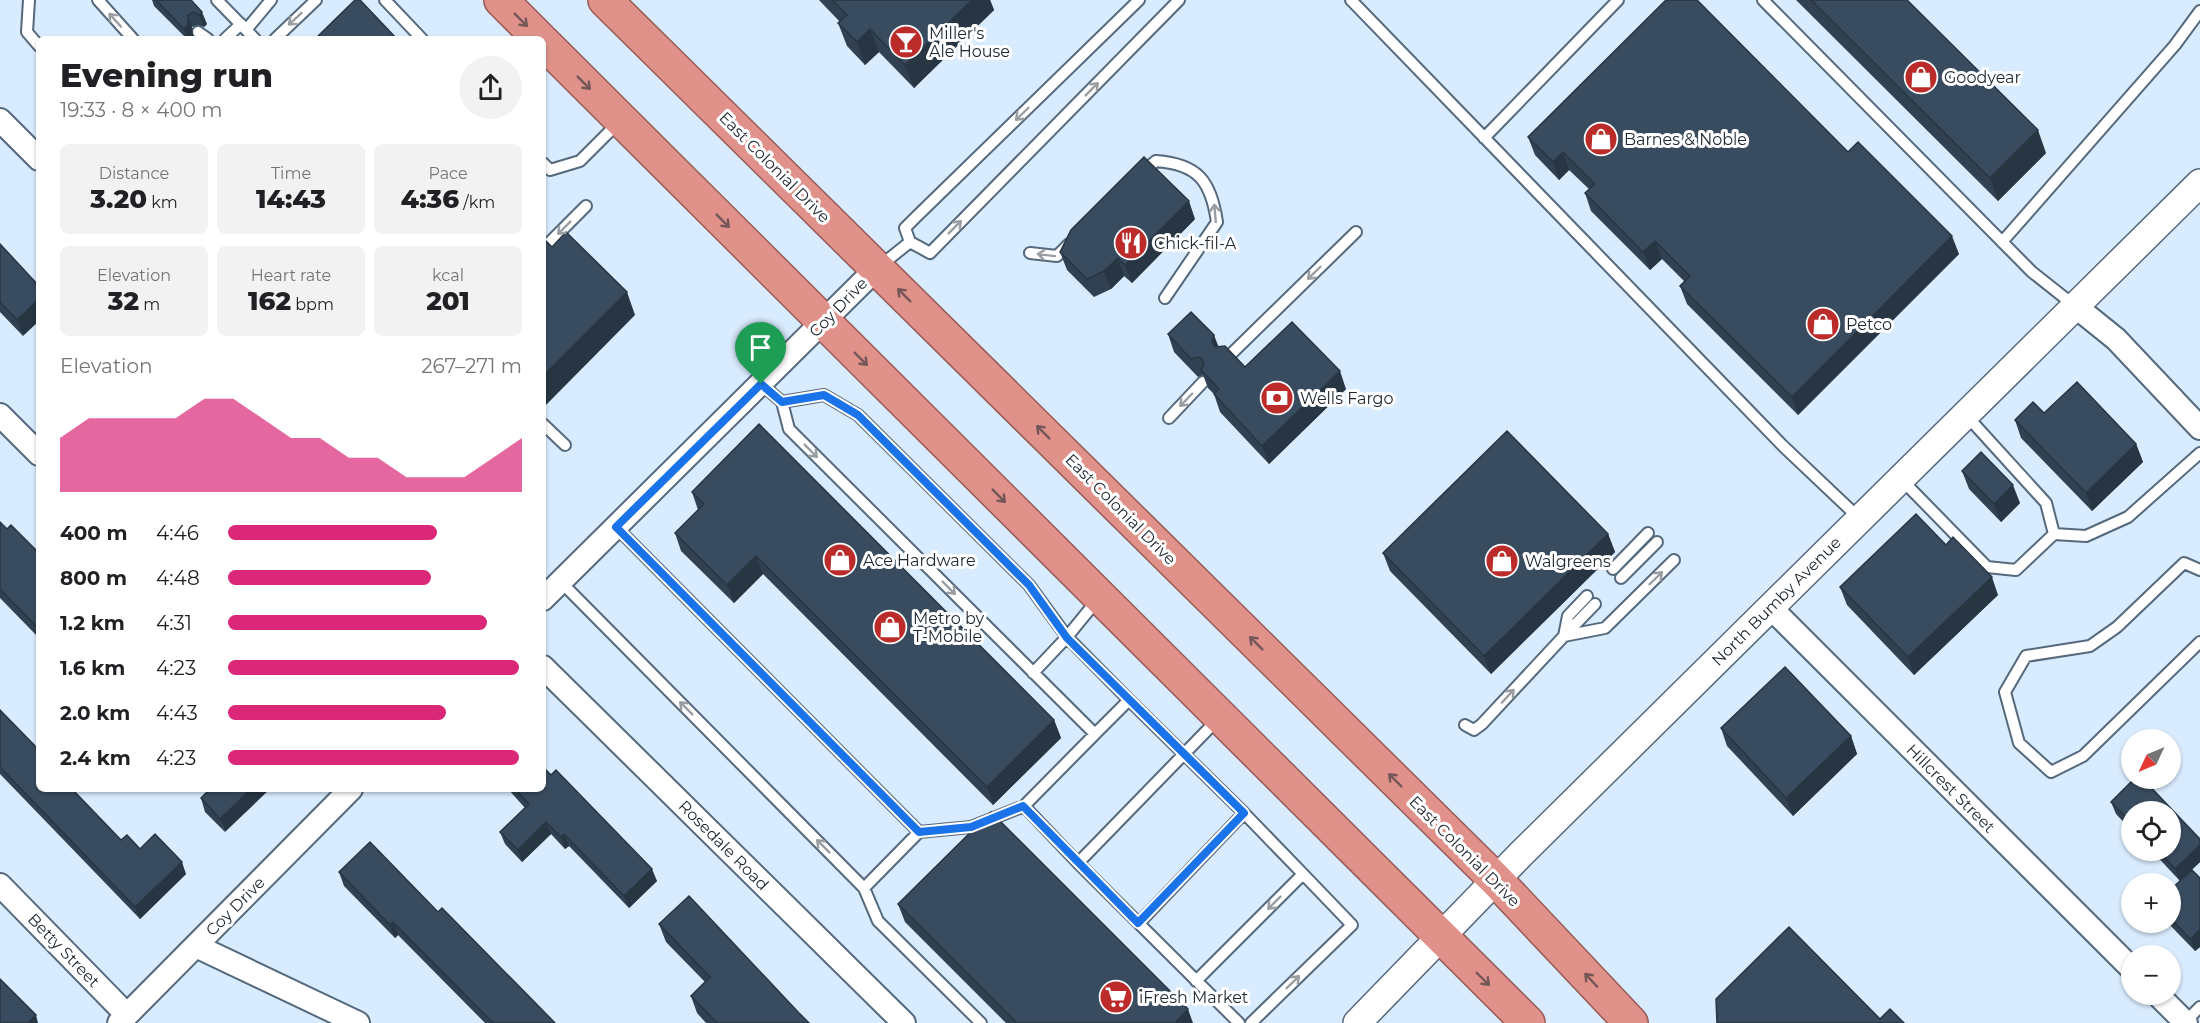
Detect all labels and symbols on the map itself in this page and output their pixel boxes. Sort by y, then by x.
one-way arrow [108,12,122,27]
one-way arrow [288,12,303,27]
one-way arrow [513,12,528,27]
bar icon: Miller's Ale House [888,24,924,60]
place label: Miller's Ale House [929,24,1010,61]
shop icon: Goodyear [1903,59,1939,95]
place label: Goodyear [1944,68,2021,87]
one-way arrow [577,76,592,91]
one-way arrow [1085,81,1099,96]
one-way arrow [1014,107,1029,122]
street label: East Colonial Drive [715,108,834,227]
shop icon: Barnes & Noble [1583,121,1619,157]
place label: Barnes & Noble [1624,130,1747,149]
one-way arrow [1209,204,1220,223]
one-way arrow [715,213,730,228]
one-way arrow [557,220,572,235]
one-way arrow [948,220,962,235]
restaurant icon: Chick-fil-A [1113,225,1149,261]
place label: Chick-fil-A [1154,234,1237,253]
one-way arrow [1037,249,1056,260]
one-way arrow [1307,266,1322,280]
street label: Coy Drive [805,274,871,341]
one-way arrow [897,287,912,302]
shop icon: Petco [1805,306,1841,342]
place label: Petco [1846,315,1892,334]
pin [735,322,786,384]
one-way arrow [853,351,868,366]
bank icon: Wells Fargo [1259,380,1295,416]
place label: Wells Fargo [1300,389,1394,408]
one-way arrow [1179,393,1193,408]
one-way arrow [1035,425,1050,439]
one-way arrow [803,443,818,458]
street label: East Colonial Drive [1061,450,1180,569]
one-way arrow [991,489,1006,504]
street label: North Bumby Avenue [1708,533,1845,670]
shop icon: Ace Hardware [822,542,858,578]
shop icon: Walgreens [1484,543,1520,579]
place label: Ace Hardware [863,551,976,570]
place label: Walgreens [1525,552,1611,571]
one-way arrow [1648,571,1663,586]
one-way arrow [941,581,956,596]
shop icon: Metro by T-Mobile [872,609,908,645]
place label: Metro by T-Mobile [913,609,984,646]
one-way arrow [1249,636,1263,651]
one-way arrow [1501,689,1515,704]
one-way arrow [679,700,694,715]
north arrow [2121,729,2181,789]
street label: Hillcrest Street [1902,740,1999,837]
one-way arrow [1387,773,1402,788]
street label: East Colonial Drive [1405,792,1524,911]
street label: Rosedale Road [675,796,773,894]
one-way arrow [816,839,831,854]
street label: Coy Drive [202,873,269,940]
one-way arrow [1266,895,1281,910]
street label: Betty Street [24,910,104,992]
one-way arrow [1476,972,1491,987]
one-way arrow [1583,973,1598,988]
one-way arrow [1285,975,1300,990]
supermarket icon: iFresh Market [1098,979,1134,1015]
place label: iFresh Market [1139,988,1249,1007]

